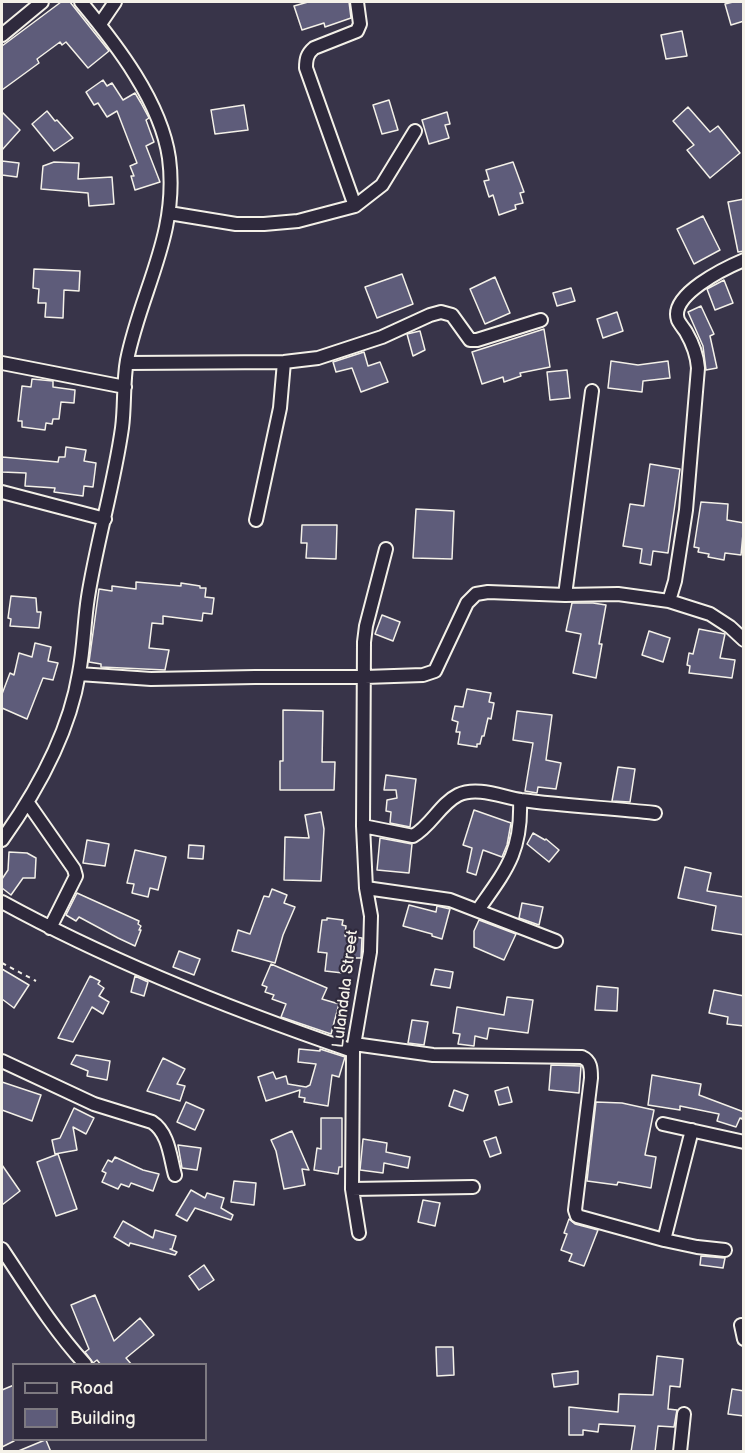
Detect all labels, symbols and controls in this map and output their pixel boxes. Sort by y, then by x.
street label: Lulandala Street [329,929,363,1049]
legend [12,1363,207,1441]
text: Road [70,1378,114,1399]
text: Building [70,1408,136,1429]

